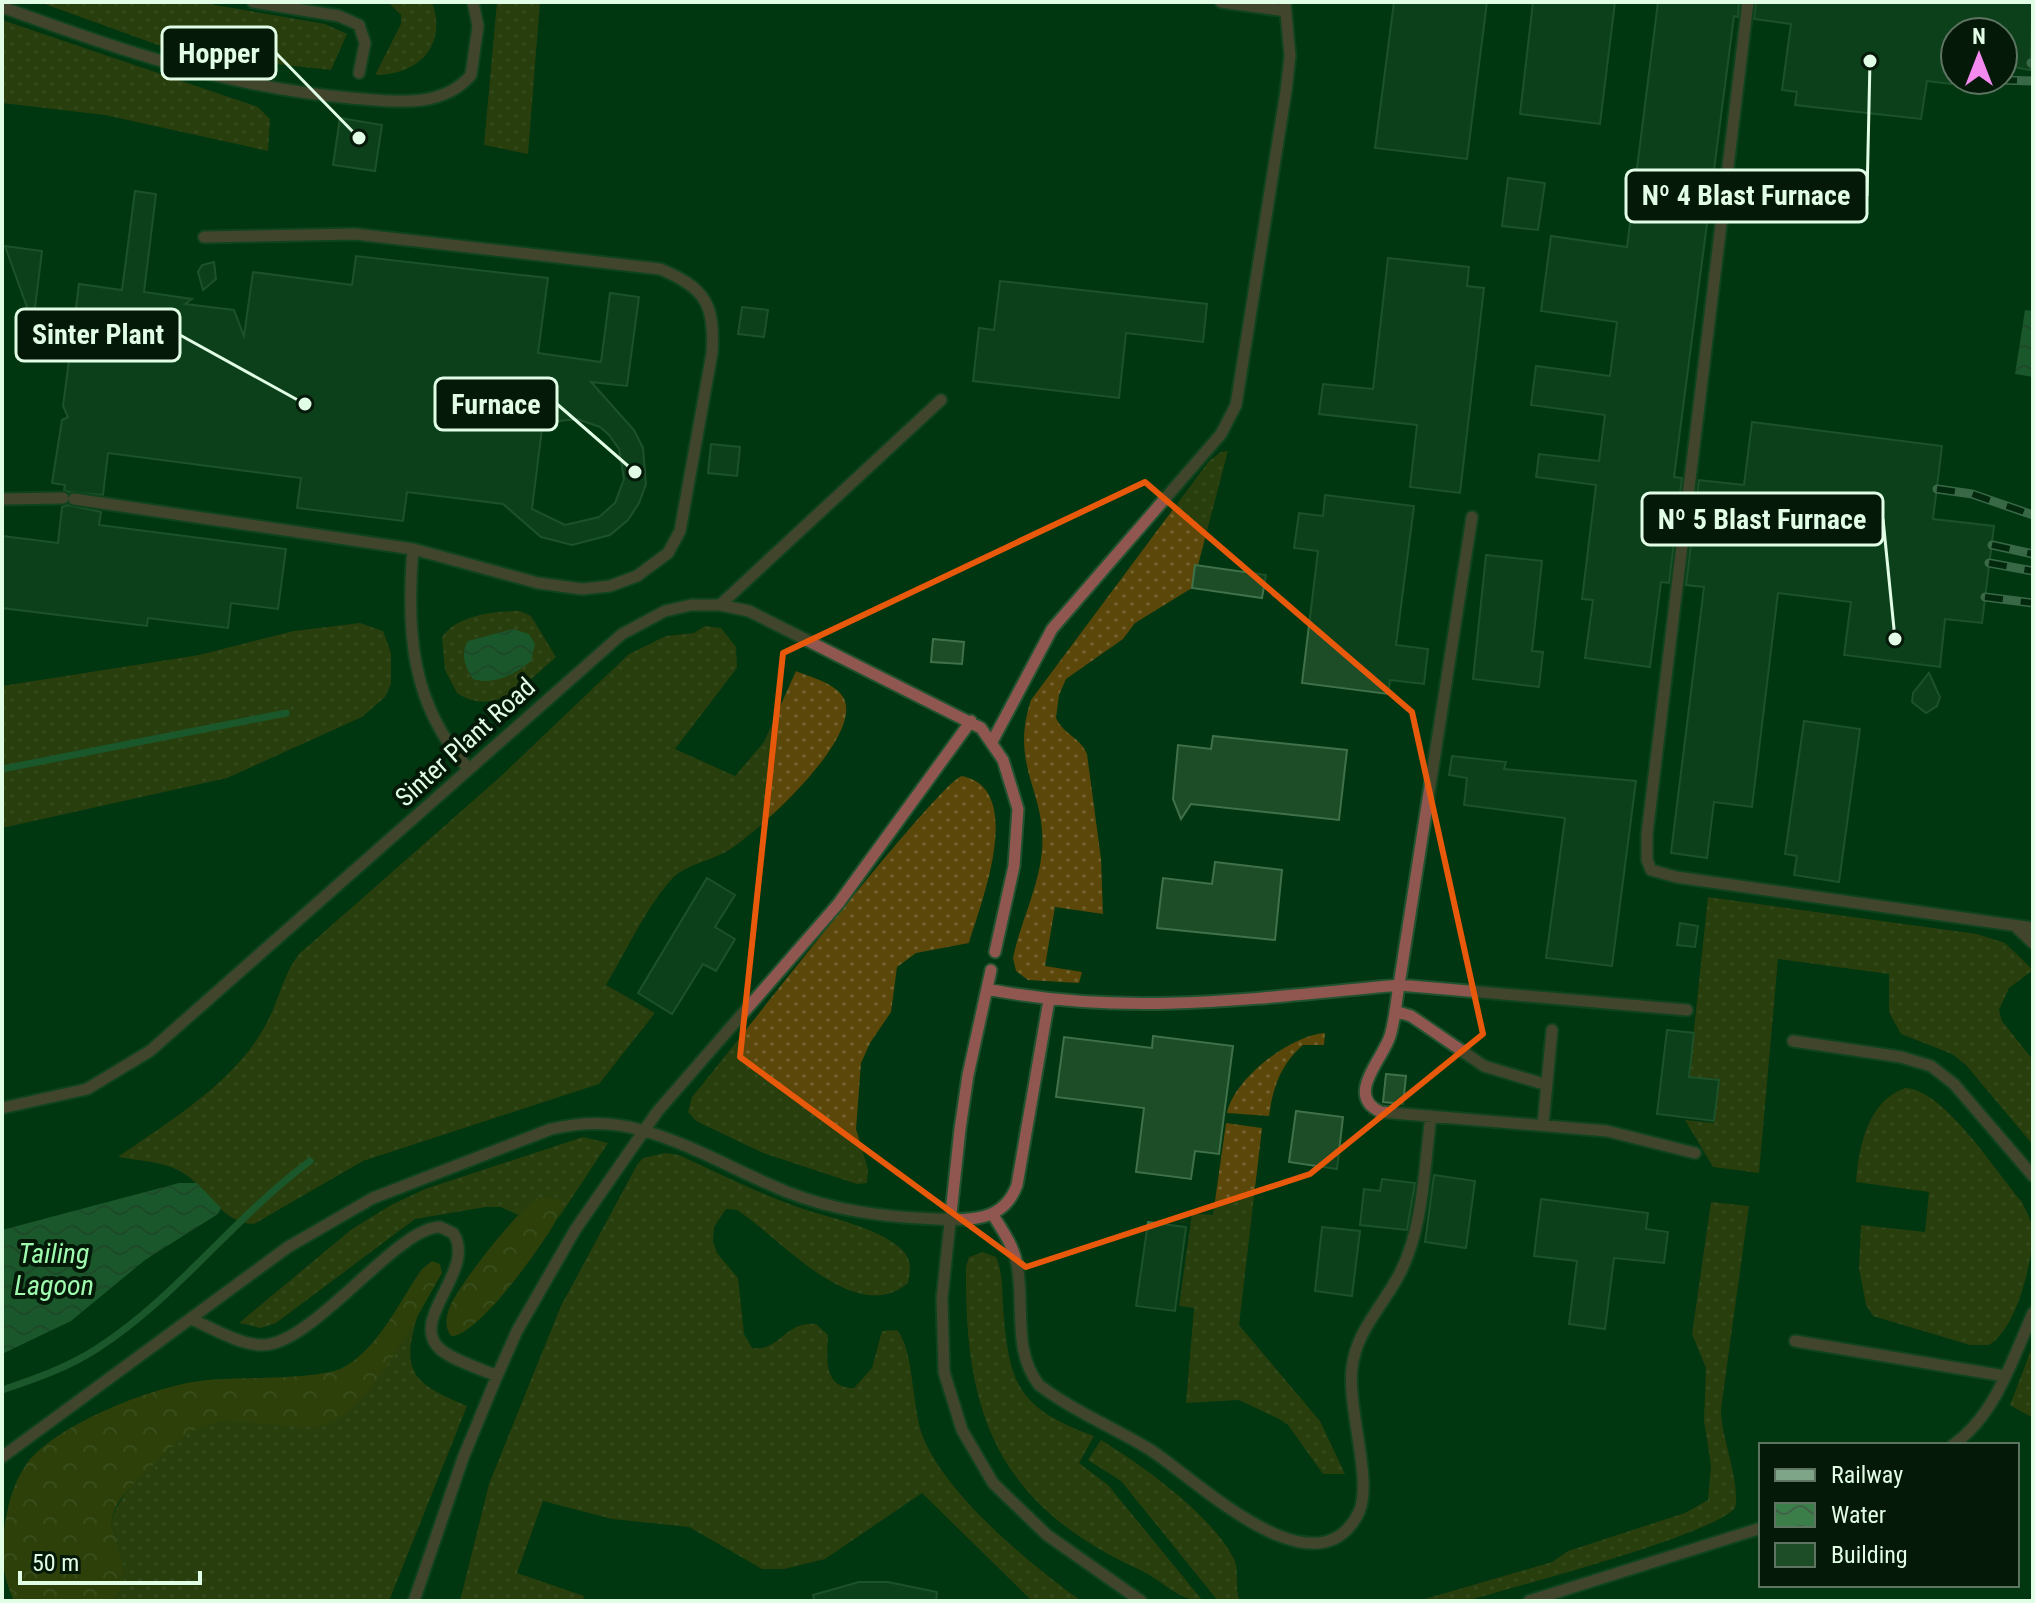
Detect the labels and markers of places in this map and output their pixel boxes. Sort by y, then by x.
callout: Hopper [162,27,276,79]
callout: Nº 4 Blast Furnace [1626,170,1867,222]
callout: Sinter Plant [16,309,180,361]
callout: Furnace [435,378,557,430]
callout: Nº 5 Blast Furnace [1642,493,1883,545]

